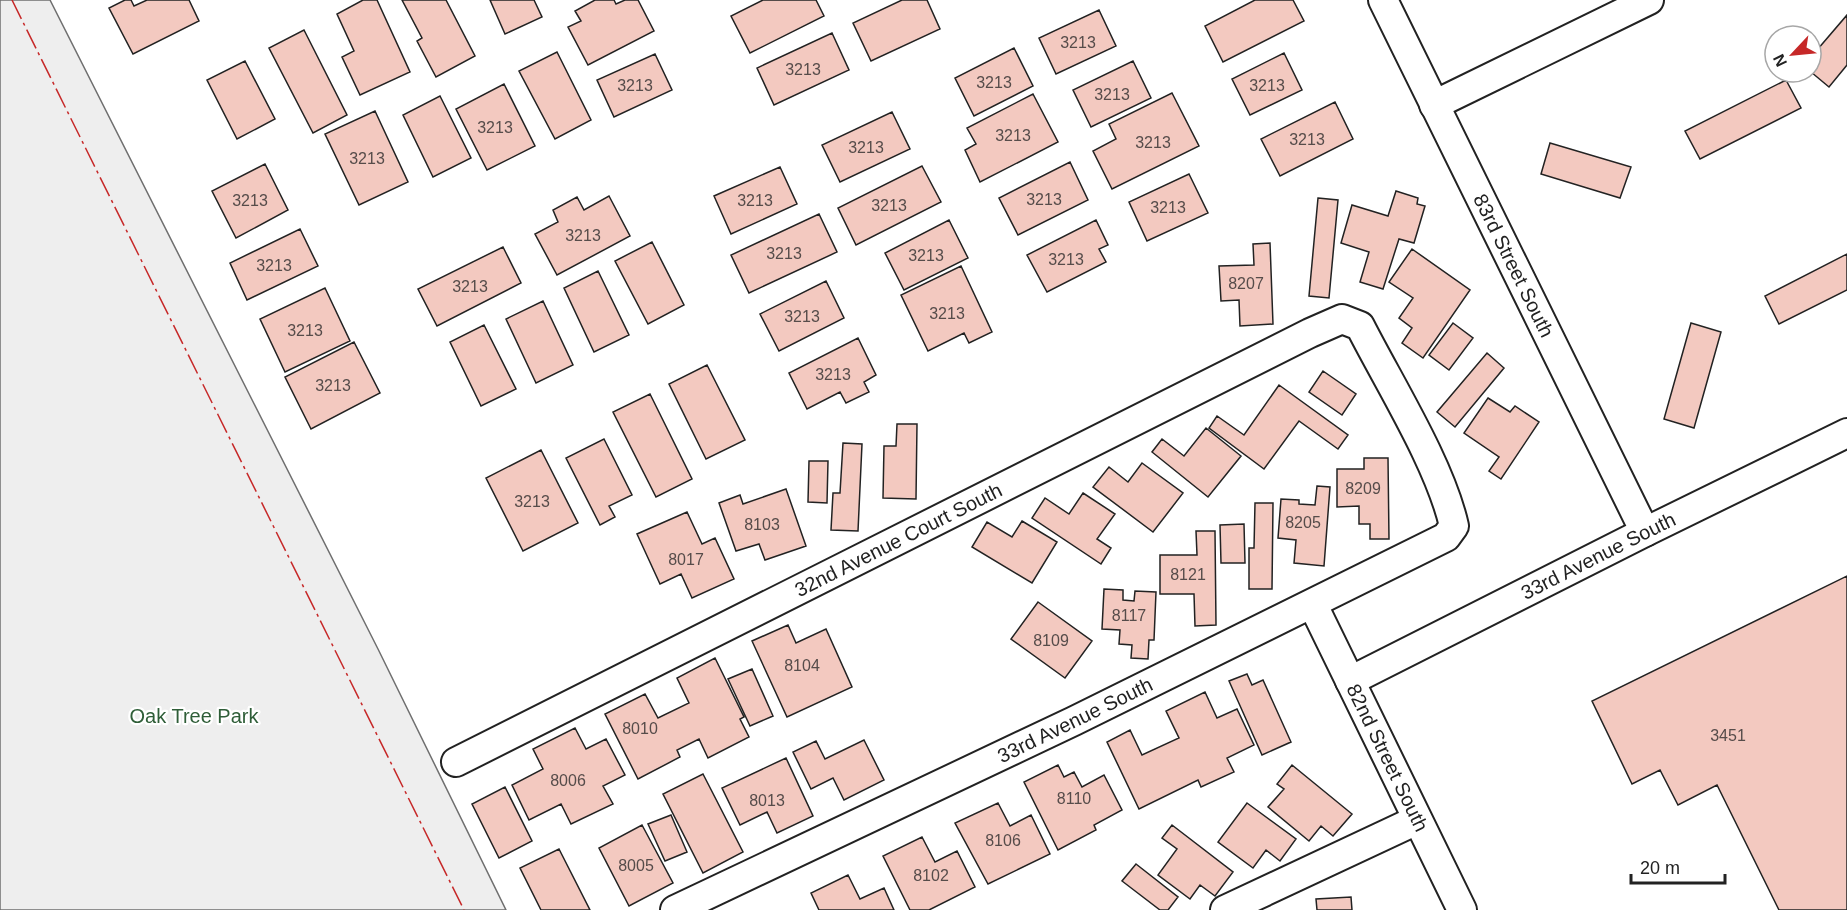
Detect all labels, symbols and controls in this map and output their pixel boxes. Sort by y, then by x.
north arrow [1763,24,1823,84]
house number: 3213 [1060,34,1096,51]
text: N [1770,51,1790,69]
house number: 3213 [785,61,821,78]
house number: 3213 [976,74,1012,91]
house number: 3213 [617,77,653,94]
house number: 3213 [1249,77,1285,94]
house number: 3213 [1094,86,1130,103]
house number: 3213 [477,119,513,136]
house number: 3213 [995,127,1031,144]
house number: 3213 [1289,131,1325,148]
house number: 3213 [1135,134,1171,151]
house number: 3213 [848,139,884,156]
house number: 3213 [349,150,385,167]
street label: 83rd Street South [1469,190,1558,341]
house number: 3213 [1026,191,1062,208]
house number: 3213 [232,192,268,209]
house number: 3213 [737,192,773,209]
house number: 3213 [871,197,907,214]
house number: 3213 [1150,199,1186,216]
house number: 3213 [565,227,601,244]
house number: 3213 [766,245,802,262]
house number: 3213 [908,247,944,264]
house number: 3213 [1048,251,1084,268]
house number: 3213 [256,257,292,274]
house number: 8207 [1228,275,1264,292]
house number: 3213 [452,278,488,295]
house number: 3213 [929,305,965,322]
house number: 3213 [784,308,820,325]
house number: 3213 [287,322,323,339]
house number: 3213 [815,366,851,383]
house number: 3213 [315,377,351,394]
street label: 32nd Avenue Court South [791,479,1005,601]
house number: 8209 [1345,480,1381,497]
house number: 3213 [514,493,550,510]
street label: 33rd Avenue South [1517,508,1679,604]
house number: 8205 [1285,514,1321,531]
house number: 8103 [744,516,780,533]
house number: 8017 [668,551,704,568]
house number: 8121 [1170,566,1206,583]
house number: 8117 [1112,607,1146,624]
house number: 8109 [1033,632,1069,649]
house number: 8104 [784,657,820,674]
street label: 33rd Avenue South [994,673,1156,767]
street label: 82nd Street South [1342,680,1433,835]
park label: Oak Tree Park [130,705,259,727]
house number: 8010 [622,720,658,737]
house number: 3451 [1710,727,1746,744]
house number: 8006 [550,772,586,789]
house number: 8110 [1057,790,1091,807]
house number: 8013 [749,792,785,809]
house number: 8106 [985,832,1021,849]
scale bar [1631,847,1726,885]
house number: 8005 [618,857,654,874]
text: 20 m [1640,858,1680,878]
house number: 8102 [913,867,949,884]

